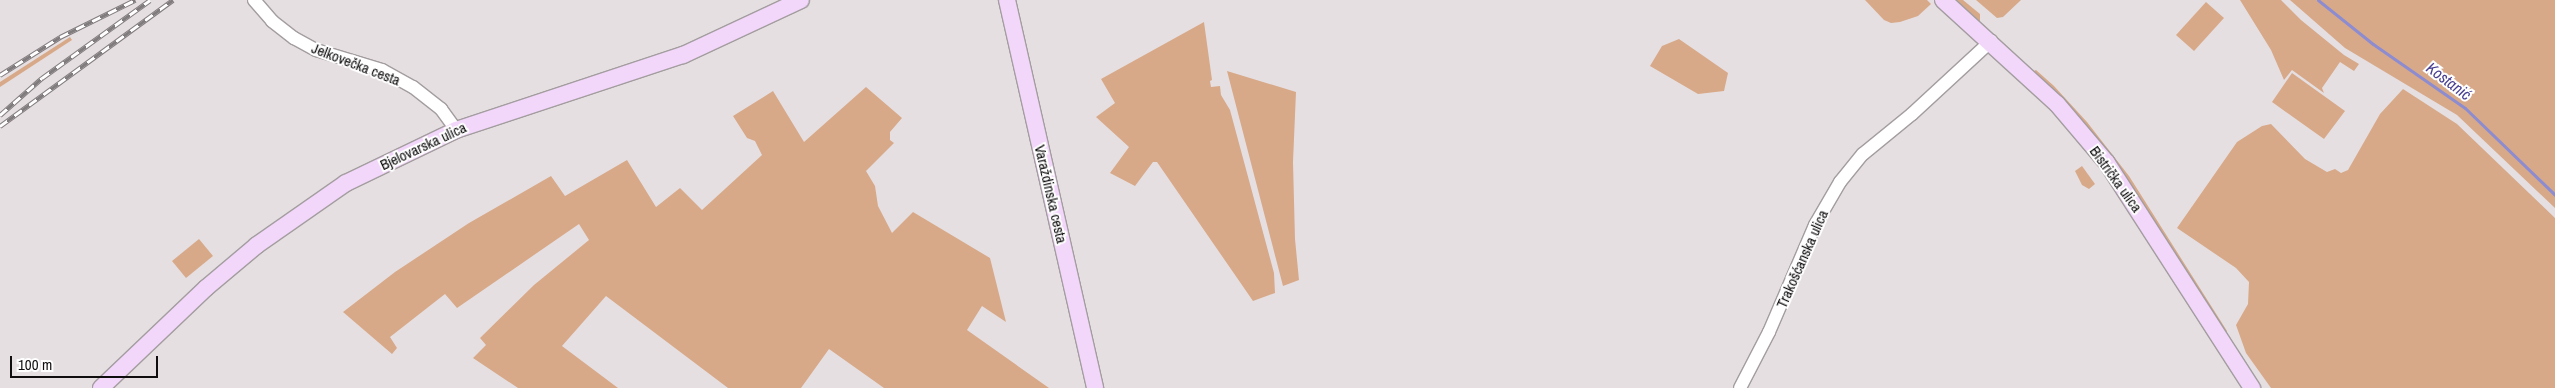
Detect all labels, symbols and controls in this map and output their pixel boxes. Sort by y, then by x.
street label: Jelkovečka cesta [309,39,403,89]
water label: Kostanić [2423,58,2475,104]
street label: Bjelovarska ulica [377,118,469,174]
street label: Bistrička ulica [2086,142,2146,216]
street label: Varaždinska cesta [1031,143,1071,245]
street label: Trakošćanska ulica [1772,207,1832,311]
scale bar [12,346,160,378]
text: 100 m [18,354,52,375]

